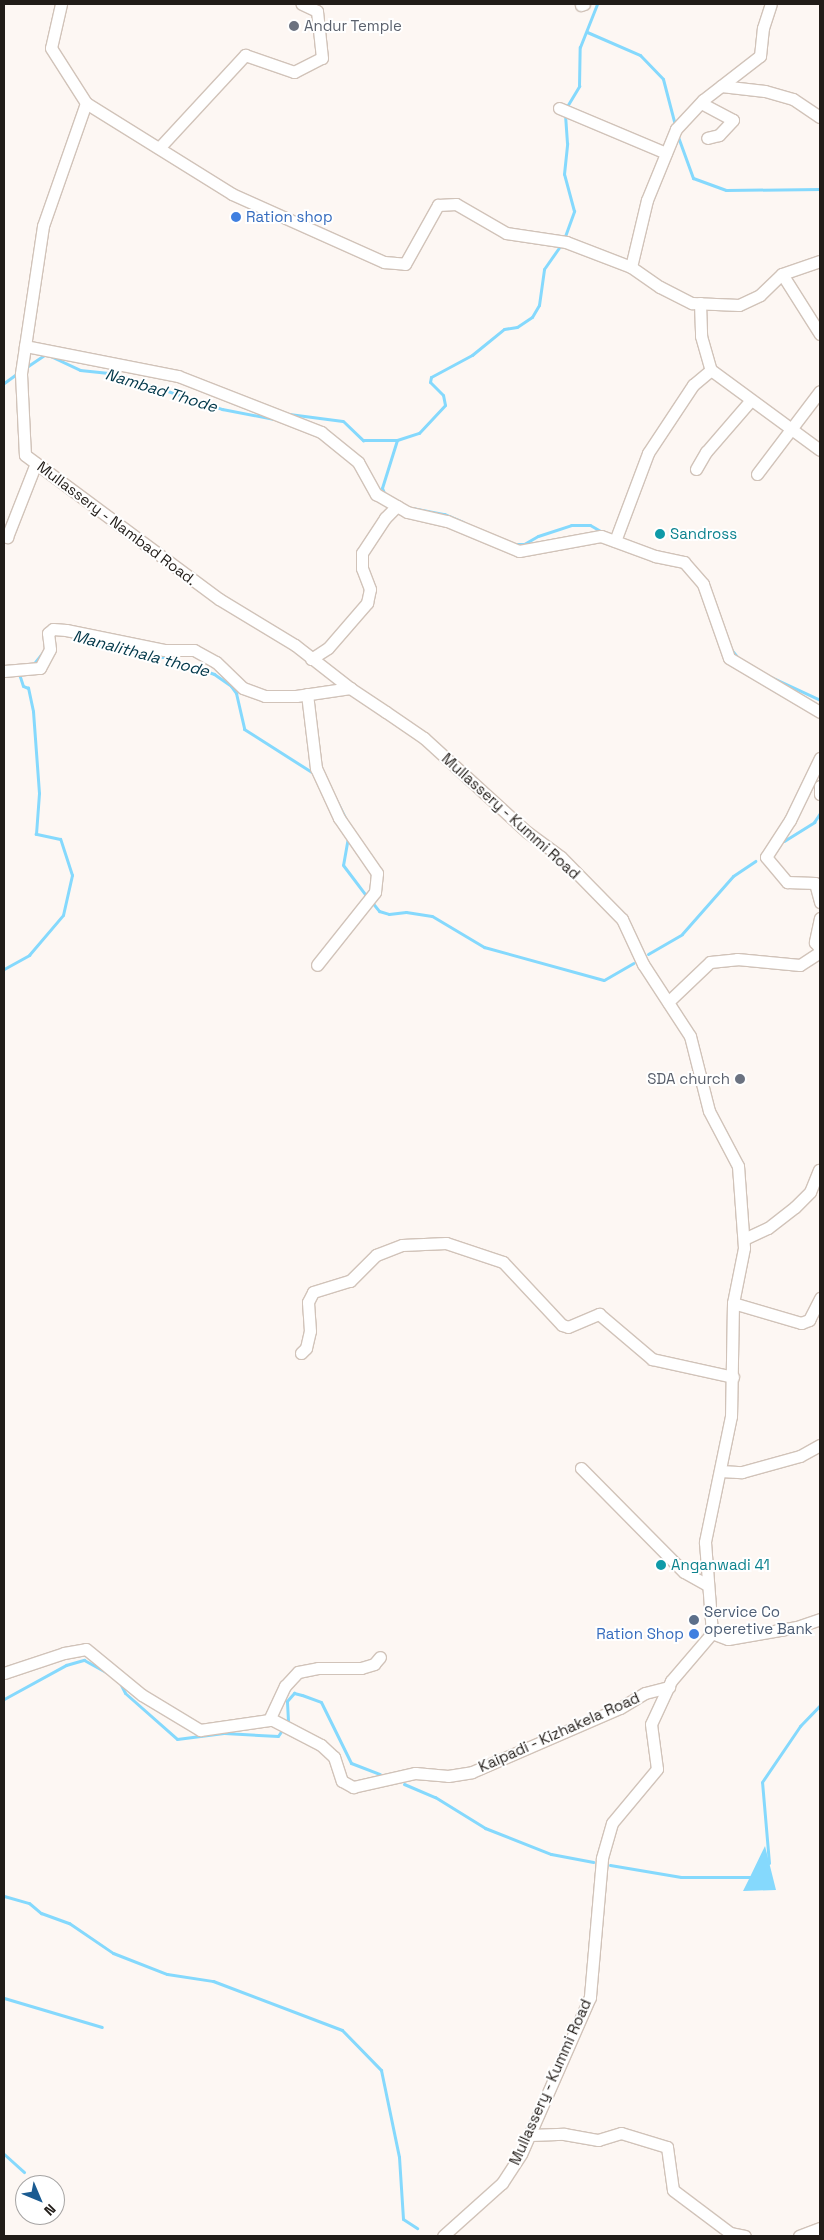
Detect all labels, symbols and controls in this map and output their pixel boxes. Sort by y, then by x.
place label: Andur Temple [304,17,402,35]
marker: Andur Temple [288,20,300,32]
place label: Ration shop [246,208,333,226]
marker: Ration shop [230,211,242,223]
water label: Nambad Thode [103,365,219,417]
street label: Mullassery - Nambad Road. [33,457,201,589]
place label: Sandross [670,525,737,543]
marker: Sandross [654,528,666,540]
water label: Manalithala thode [71,627,211,681]
street label: Mullassery - Kummi Road [438,749,584,883]
place label: SDA church [647,1070,730,1088]
marker: SDA church [734,1073,746,1085]
place label: Anganwadi 41 [671,1556,770,1574]
marker: Anganwadi 41 [655,1559,667,1571]
place label: Service Co operetive Bank [704,1602,813,1637]
marker: Service Co operetive Bank [688,1614,700,1626]
place label: Ration Shop [596,1625,684,1643]
marker: Ration Shop [688,1628,700,1640]
street label: Kaipadi - Kizhakela Road [475,1688,643,1776]
street label: Mullassery - Kummi Road [505,1996,595,2168]
north arrow [15,2175,65,2225]
text: N [40,2200,60,2220]

